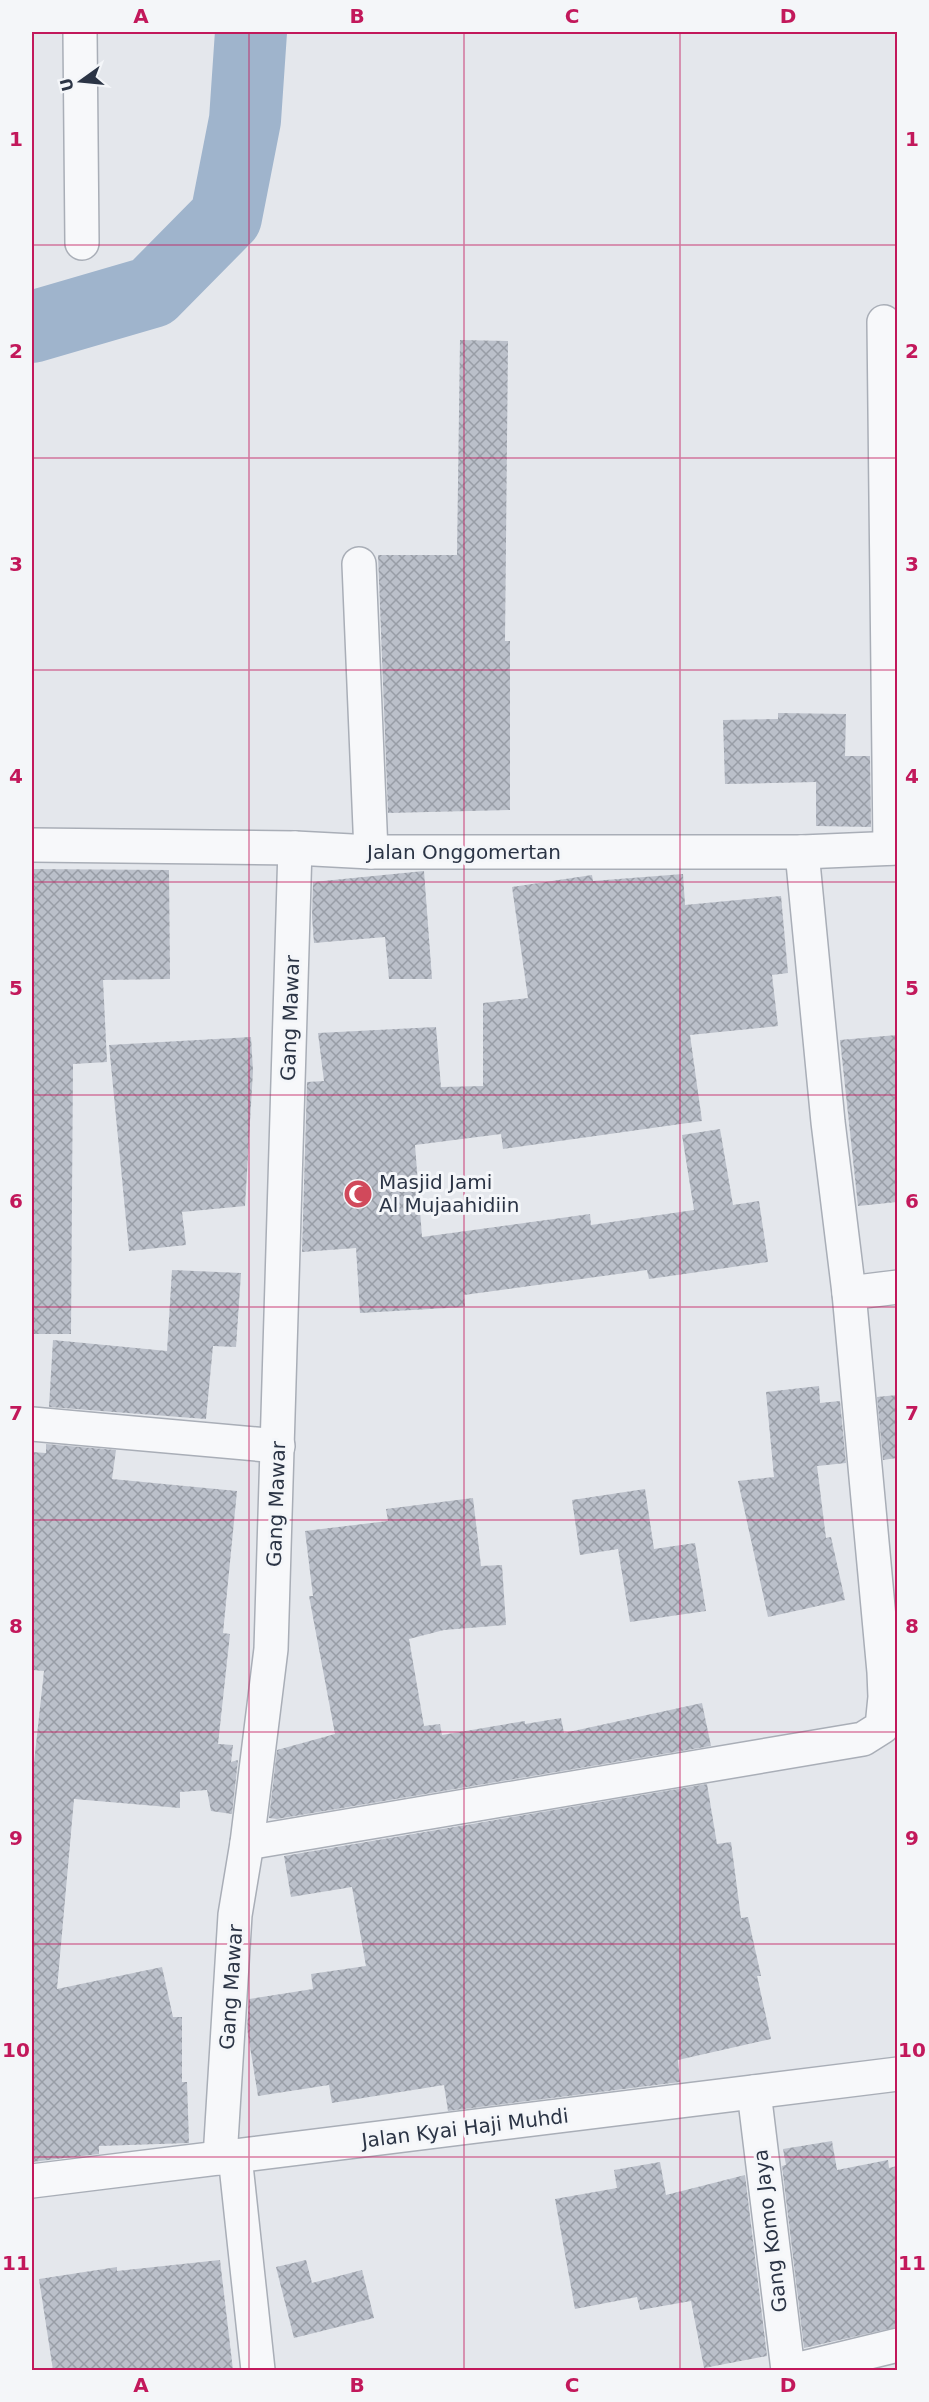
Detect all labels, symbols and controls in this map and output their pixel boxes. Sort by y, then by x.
text: A [133,4,149,28]
text: B [349,4,365,28]
text: C [565,4,579,28]
text: D [780,4,796,28]
north arrow [51,51,111,111]
text: U [56,76,78,93]
text: 1 [9,127,23,151]
text: 1 [905,127,919,151]
text: 2 [9,339,23,363]
text: 2 [905,339,919,363]
text: 3 [9,552,23,576]
text: 3 [905,552,919,576]
text: 4 [9,764,23,788]
text: 4 [905,764,919,788]
street label: Jalan Onggomertan [365,840,561,864]
street label: Gang Mawar [276,954,304,1081]
text: 5 [9,976,23,1000]
text: 5 [905,976,919,1000]
place label: Masjid Jami Al Mujaahidiin [379,1170,519,1217]
mosque icon: Masjid Jami Al Mujaahidiin [342,1178,374,1210]
text: 6 [9,1189,23,1213]
text: 6 [905,1189,919,1213]
text: 7 [9,1401,23,1425]
text: 7 [905,1401,919,1425]
street label: Gang Mawar [262,1440,290,1567]
text: 8 [9,1614,23,1638]
text: 8 [905,1614,919,1638]
text: 9 [9,1826,23,1850]
text: 9 [905,1826,919,1850]
street label: Gang Mawar [215,1923,247,2051]
text: 10 [2,2038,30,2062]
text: 10 [898,2038,926,2062]
street label: Jalan Kyai Haji Muhdi [358,2103,570,2153]
street label: Gang Komo Jaya [748,2148,792,2314]
text: 11 [2,2251,30,2275]
text: 11 [898,2251,926,2275]
text: A [133,2373,149,2397]
text: B [349,2373,365,2397]
text: C [565,2373,579,2397]
text: D [780,2373,796,2397]

